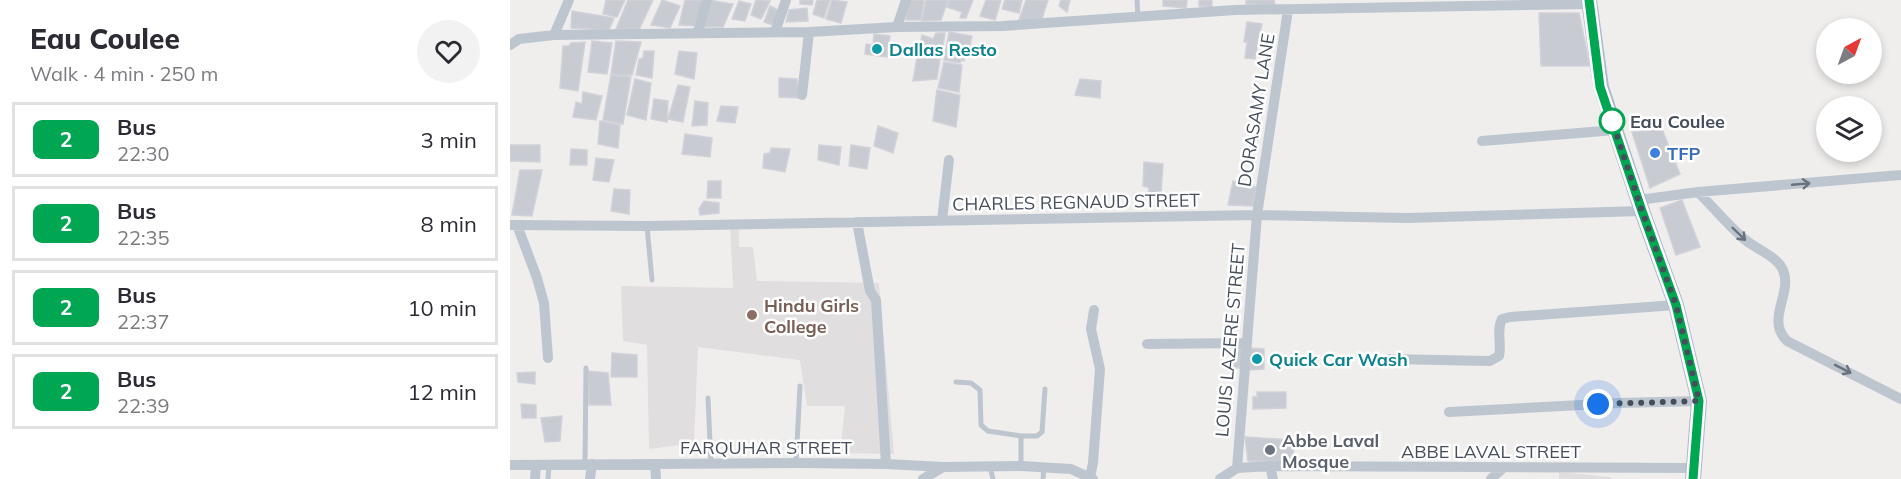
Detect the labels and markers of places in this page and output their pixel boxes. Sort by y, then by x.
place label: Dallas Resto [889,38,997,61]
marker: Dallas Resto [870,42,884,56]
marker: Eau Coulee [1599,108,1625,134]
place label: Eau Coulee [1630,110,1725,133]
place label: TFP [1667,142,1700,165]
marker: TFP [1648,146,1662,160]
place label: Hindu Girls College [764,294,859,338]
marker: Hindu Girls College [745,308,759,322]
place label: Quick Car Wash [1269,348,1408,371]
marker: Quick Car Wash [1250,352,1264,366]
place label: Abbe Laval Mosque [1282,429,1379,473]
marker: Abbe Laval Mosque [1263,443,1277,457]

